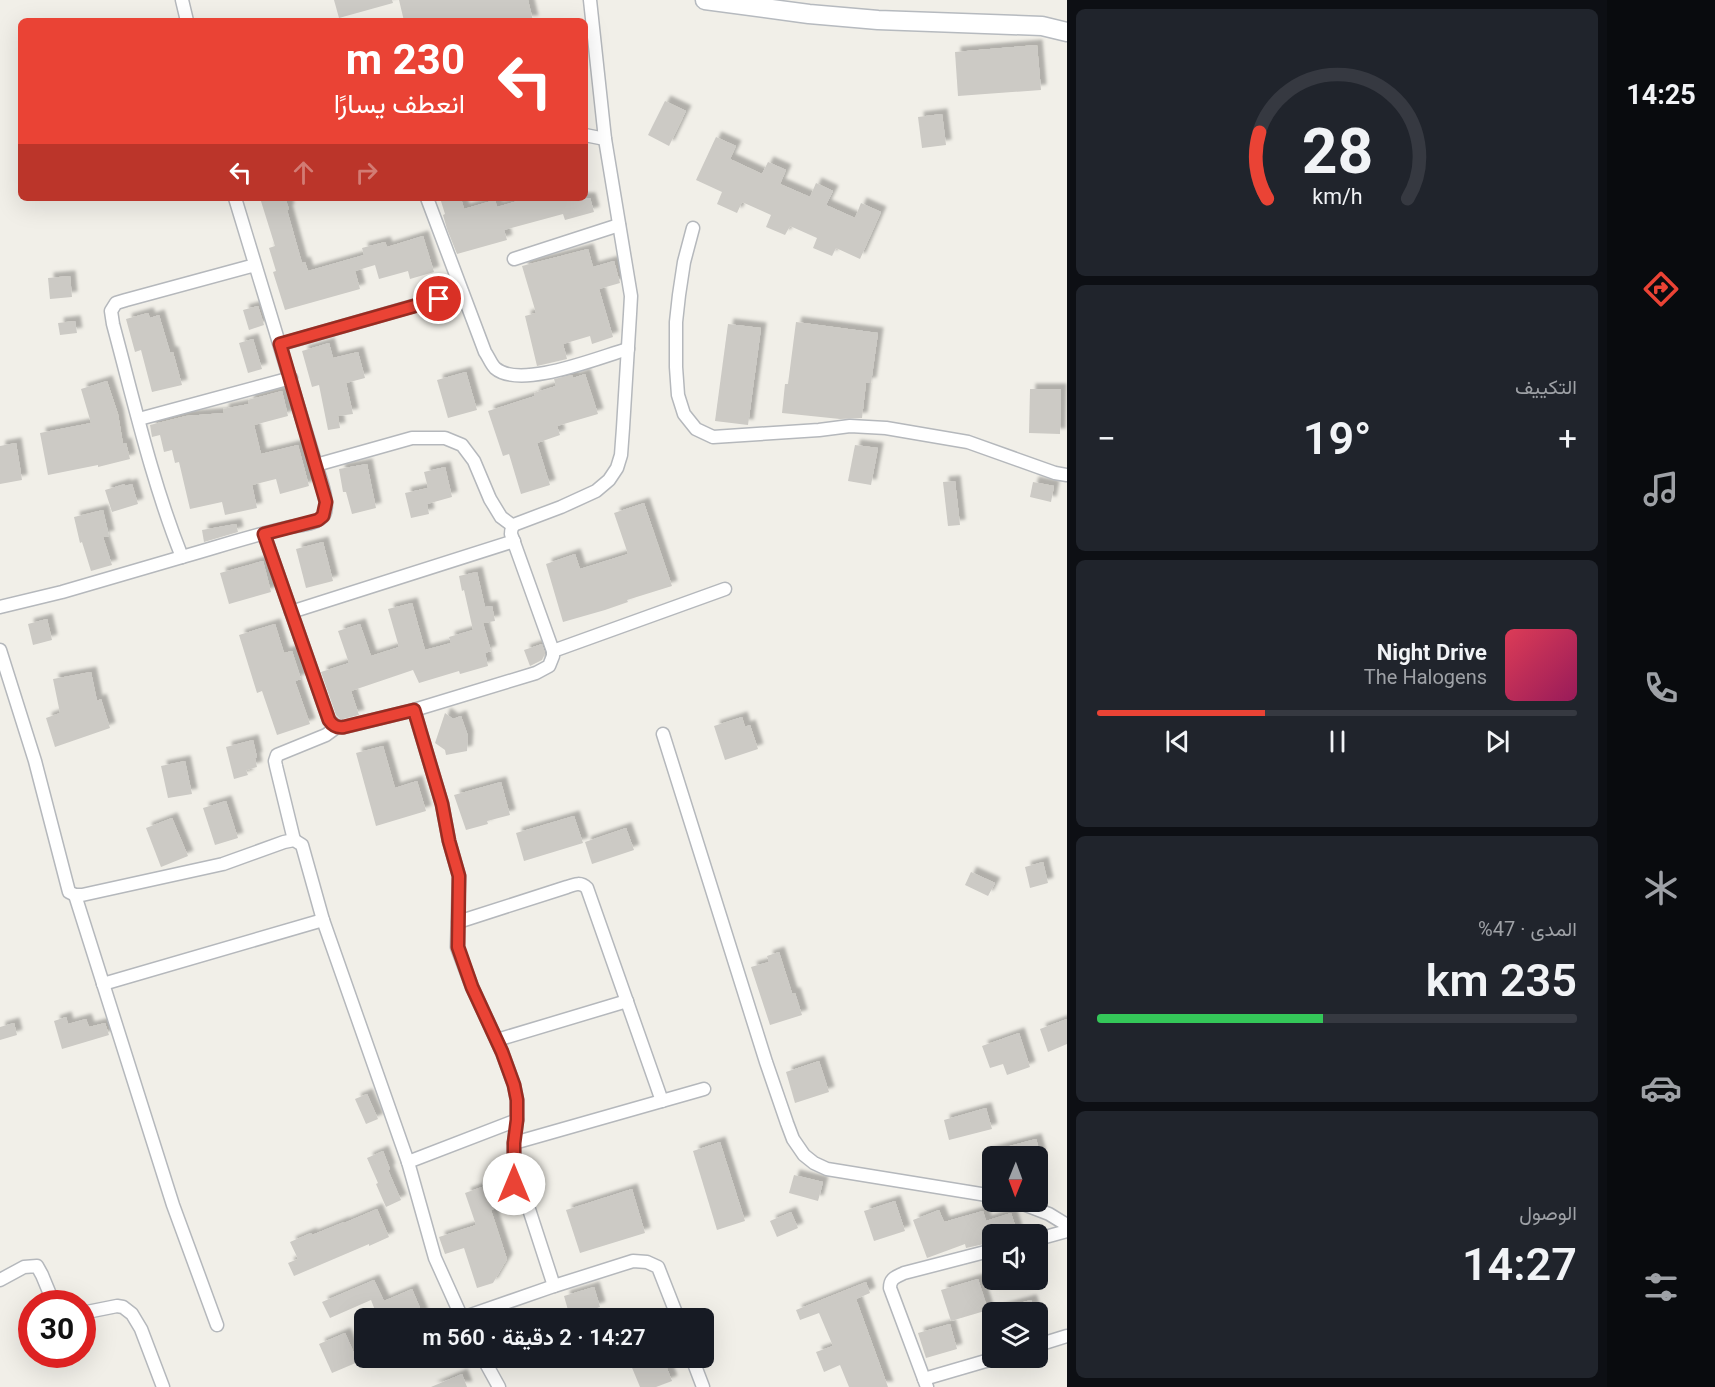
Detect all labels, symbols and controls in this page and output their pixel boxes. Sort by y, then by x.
text: 230 m [346,35,465,84]
icon: left [486,42,564,120]
text: 14:25 [1626,79,1696,111]
text: انعطف يسارًا [334,88,465,120]
text: 28 [1301,115,1373,188]
icon: left [224,156,257,189]
icon: ahead [287,156,320,189]
icon: right [350,156,383,189]
text: km/h [1312,185,1362,210]
icon: directions [1640,268,1682,310]
pin [413,273,464,324]
icon: arrive [422,282,455,315]
text: التكييف [1515,375,1577,399]
text: 19° [1303,412,1371,465]
text: − [1097,419,1116,458]
text: + [1558,419,1577,458]
icon: music [1640,468,1682,510]
text: Night Drive [1377,640,1487,665]
text: The Halogens [1364,665,1487,689]
icon: phone [1640,667,1682,709]
icon: previous [1161,725,1194,758]
icon: pause [1321,725,1354,758]
icon: next [1481,725,1514,758]
icon: climate [1640,867,1682,909]
text: المدى · 47% [1478,917,1577,941]
text: 235 km [1426,954,1577,1007]
icon: car [1640,1067,1682,1109]
north arrow [982,1146,1048,1212]
map controls [982,1146,1048,1368]
position arrow [482,1152,546,1216]
text: الوصول [1519,1201,1577,1225]
button: sound [982,1224,1048,1290]
text: 14:27 [1462,1238,1577,1291]
icon: filters [1640,1266,1682,1308]
speed limit sign: 30 [18,1290,96,1368]
button: layers [982,1302,1048,1368]
text: 14:27 · 2 دقيقة · 560 m [422,1325,646,1350]

